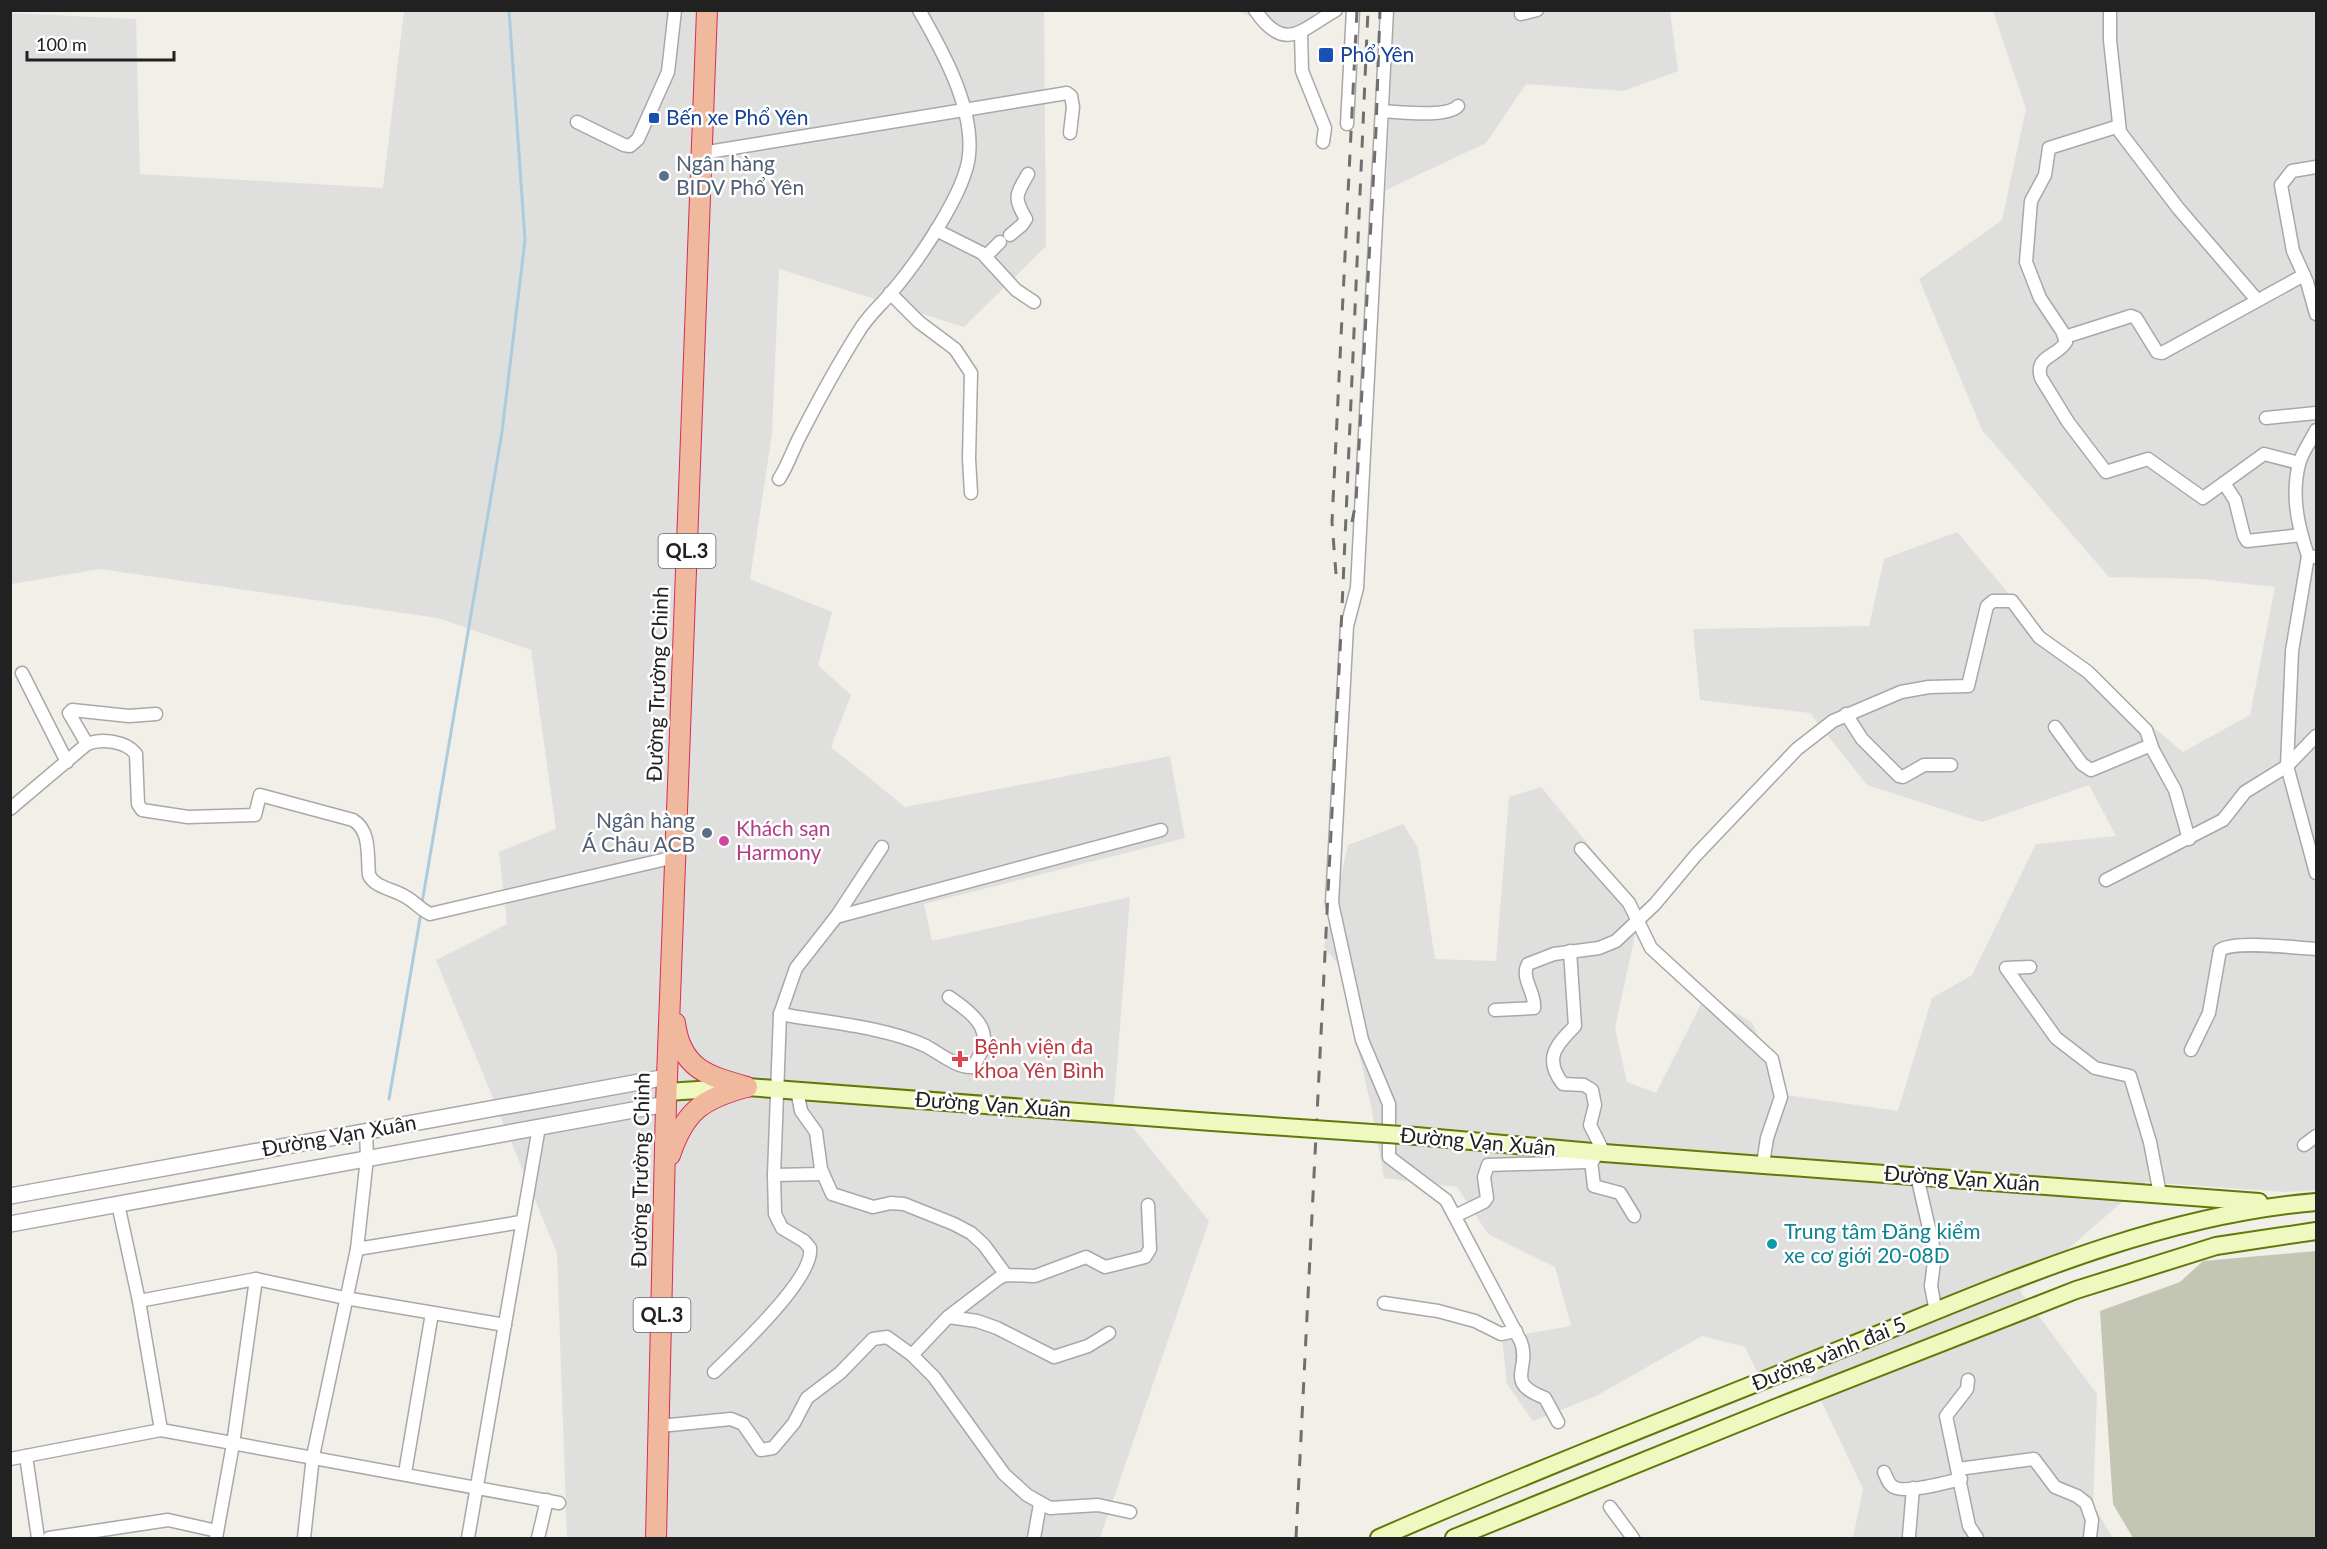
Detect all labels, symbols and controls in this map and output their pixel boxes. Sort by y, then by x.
scale bar [27,24,174,62]
text: 100 m [36,33,87,55]
place label: Phổ Yên [1340,41,1414,66]
marker: Phổ Yên [1317,46,1335,64]
place label: Bến xe Phổ Yên [666,104,808,129]
marker: Bến xe Phổ Yên [647,111,661,125]
place label: Ngân hàng BIDV Phổ Yên [676,150,804,199]
marker: Ngân hàng BIDV Phổ Yên [657,169,671,183]
road number: QL.3 [658,534,716,568]
street label: Đường Trường Chinh [641,586,672,782]
place label: Ngân hàng Á Châu ACB [582,807,695,856]
place label: Khách sạn Harmony [736,815,830,864]
marker: Ngân hàng Á Châu ACB [700,826,714,840]
marker: Khách sạn Harmony [717,834,731,848]
place label: Bệnh viện đa khoa Yên Bình [974,1033,1104,1082]
marker: Bệnh viện đa khoa Yên Bình [951,1050,969,1068]
street label: Đường Trường Chinh [625,1072,654,1268]
street label: Đường Vạn Xuân [914,1086,1072,1121]
street label: Đường Vạn Xuân [260,1109,418,1160]
street label: Đường Vạn Xuân [1399,1121,1557,1160]
street label: Đường Vạn Xuân [1883,1160,2041,1195]
place label: Trung tâm Đăng kiểm xe cơ giới 20-08D [1784,1218,1980,1267]
marker: Trung tâm Đăng kiểm xe cơ giới 20-08D [1765,1237,1779,1251]
road number: QL.3 [634,1298,690,1332]
street label: Đường vành đai 5 [1748,1310,1909,1395]

